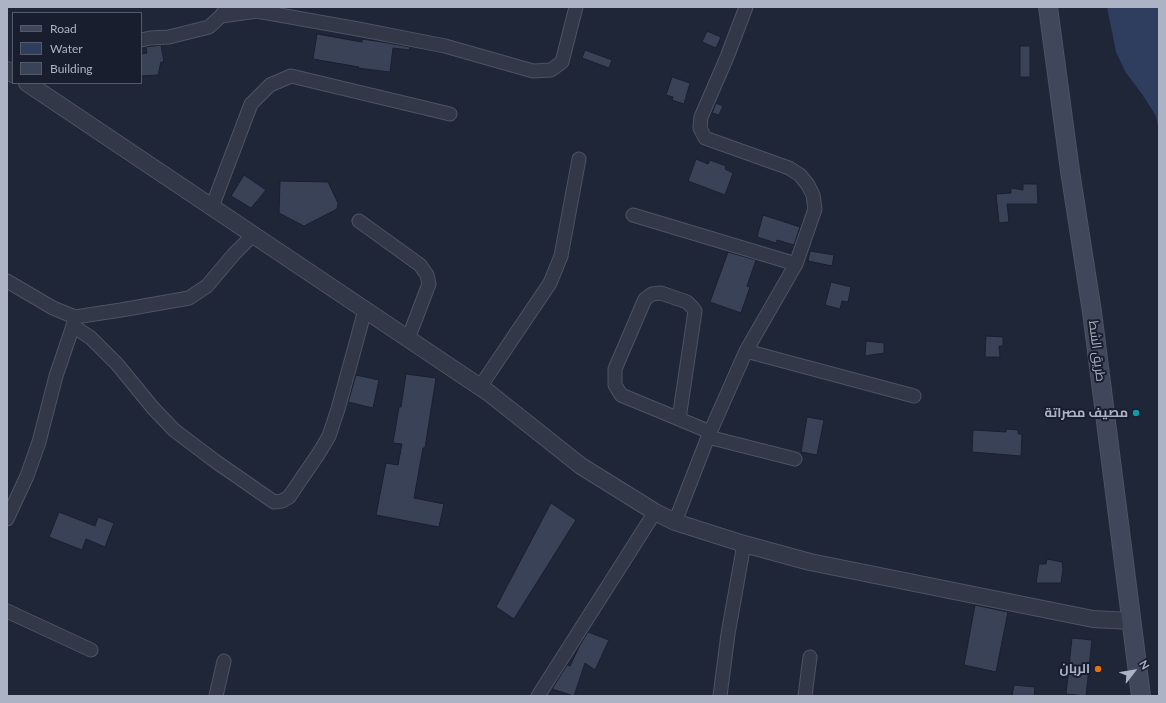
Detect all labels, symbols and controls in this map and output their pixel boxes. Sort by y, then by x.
legend [12,12,142,84]
text: Road [50,21,77,36]
text: Water [50,41,83,56]
text: Building [50,61,93,76]
street label: طريق الشط [1086,319,1108,383]
place label: مصيف مصراتة [1044,405,1128,421]
marker: مصيف مصراتة [1131,408,1141,418]
north arrow [1114,651,1154,691]
text: N [1137,658,1152,672]
place label: الربان [1060,661,1090,677]
marker: الربان [1093,664,1103,674]

